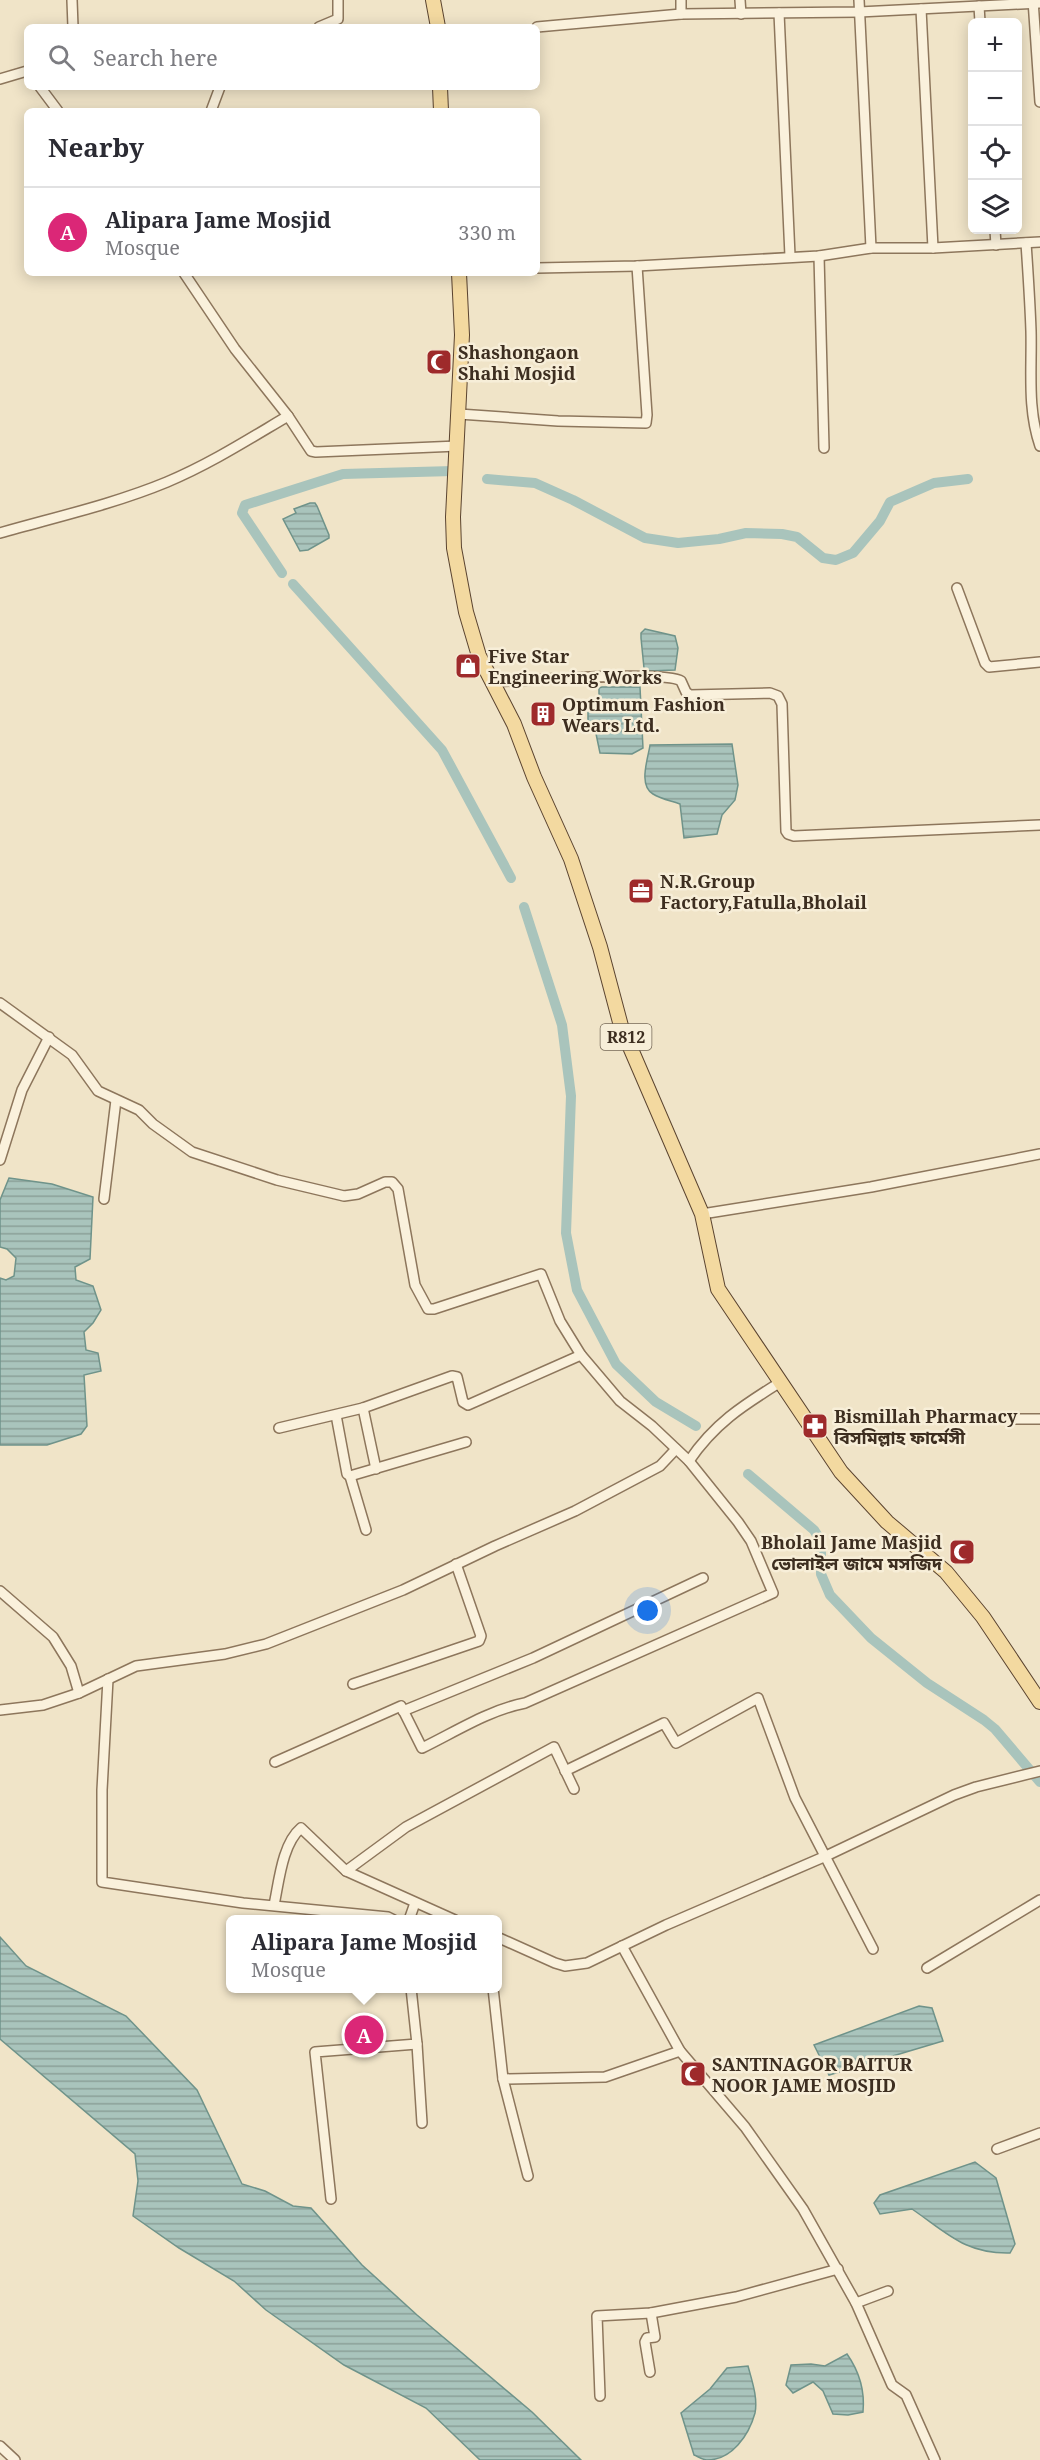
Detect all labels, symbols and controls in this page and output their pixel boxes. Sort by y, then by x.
map controls [968,18,1022,234]
button: + [968,18,1022,72]
search box [24,24,540,90]
icon: search [45,41,78,74]
text: Search here [93,42,218,72]
button: − [968,72,1022,126]
button: locate [968,126,1022,180]
text: Nearby [48,129,144,165]
button: layers [968,180,1022,234]
text: Alipara Jame Mosjid [105,204,331,234]
text: A [60,219,75,246]
text: 330 m [458,219,516,246]
text: Mosque [105,234,180,261]
place label: Shashongaon Shahi Mosjid [458,340,579,385]
mosque icon: Shashongaon Shahi Mosjid [424,347,454,377]
place label: Five Star Engineering Works [488,644,662,689]
shop icon: Five Star Engineering Works [453,651,483,681]
place label: Optimum Fashion Wears Ltd. [562,692,725,737]
building icon: Optimum Fashion Wears Ltd. [528,699,558,729]
place label: N.R.Group Factory,Fatulla,Bholail [660,869,868,914]
office icon: N.R.Group Factory,Fatulla,Bholail [626,876,656,906]
road number: R812 [600,1024,652,1050]
place label: Bismillah Pharmacy বিসমিল্লাহ ফার্মেসী [833,1404,1018,1449]
pharmacy icon: Bismillah Pharmacy বিসমিল্লাহ ফার্মেসী [800,1411,830,1441]
place label: Bholail Jame Masjid ভোলাইল জামে মসজিদ [761,1530,943,1575]
mosque icon: Bholail Jame Masjid ভোলাইল জামে মসজিদ [947,1537,977,1567]
your location [633,1596,662,1625]
popup [226,1915,502,1993]
text: Alipara Jame Mosjid [251,1926,477,1956]
text: Mosque [251,1956,326,1983]
pin: A [344,2012,384,2058]
place label: SANTINAGOR BAITUR NOOR JAME MOSJID [712,2052,912,2097]
mosque icon: SANTINAGOR BAITUR NOOR JAME MOSJID [678,2059,708,2089]

